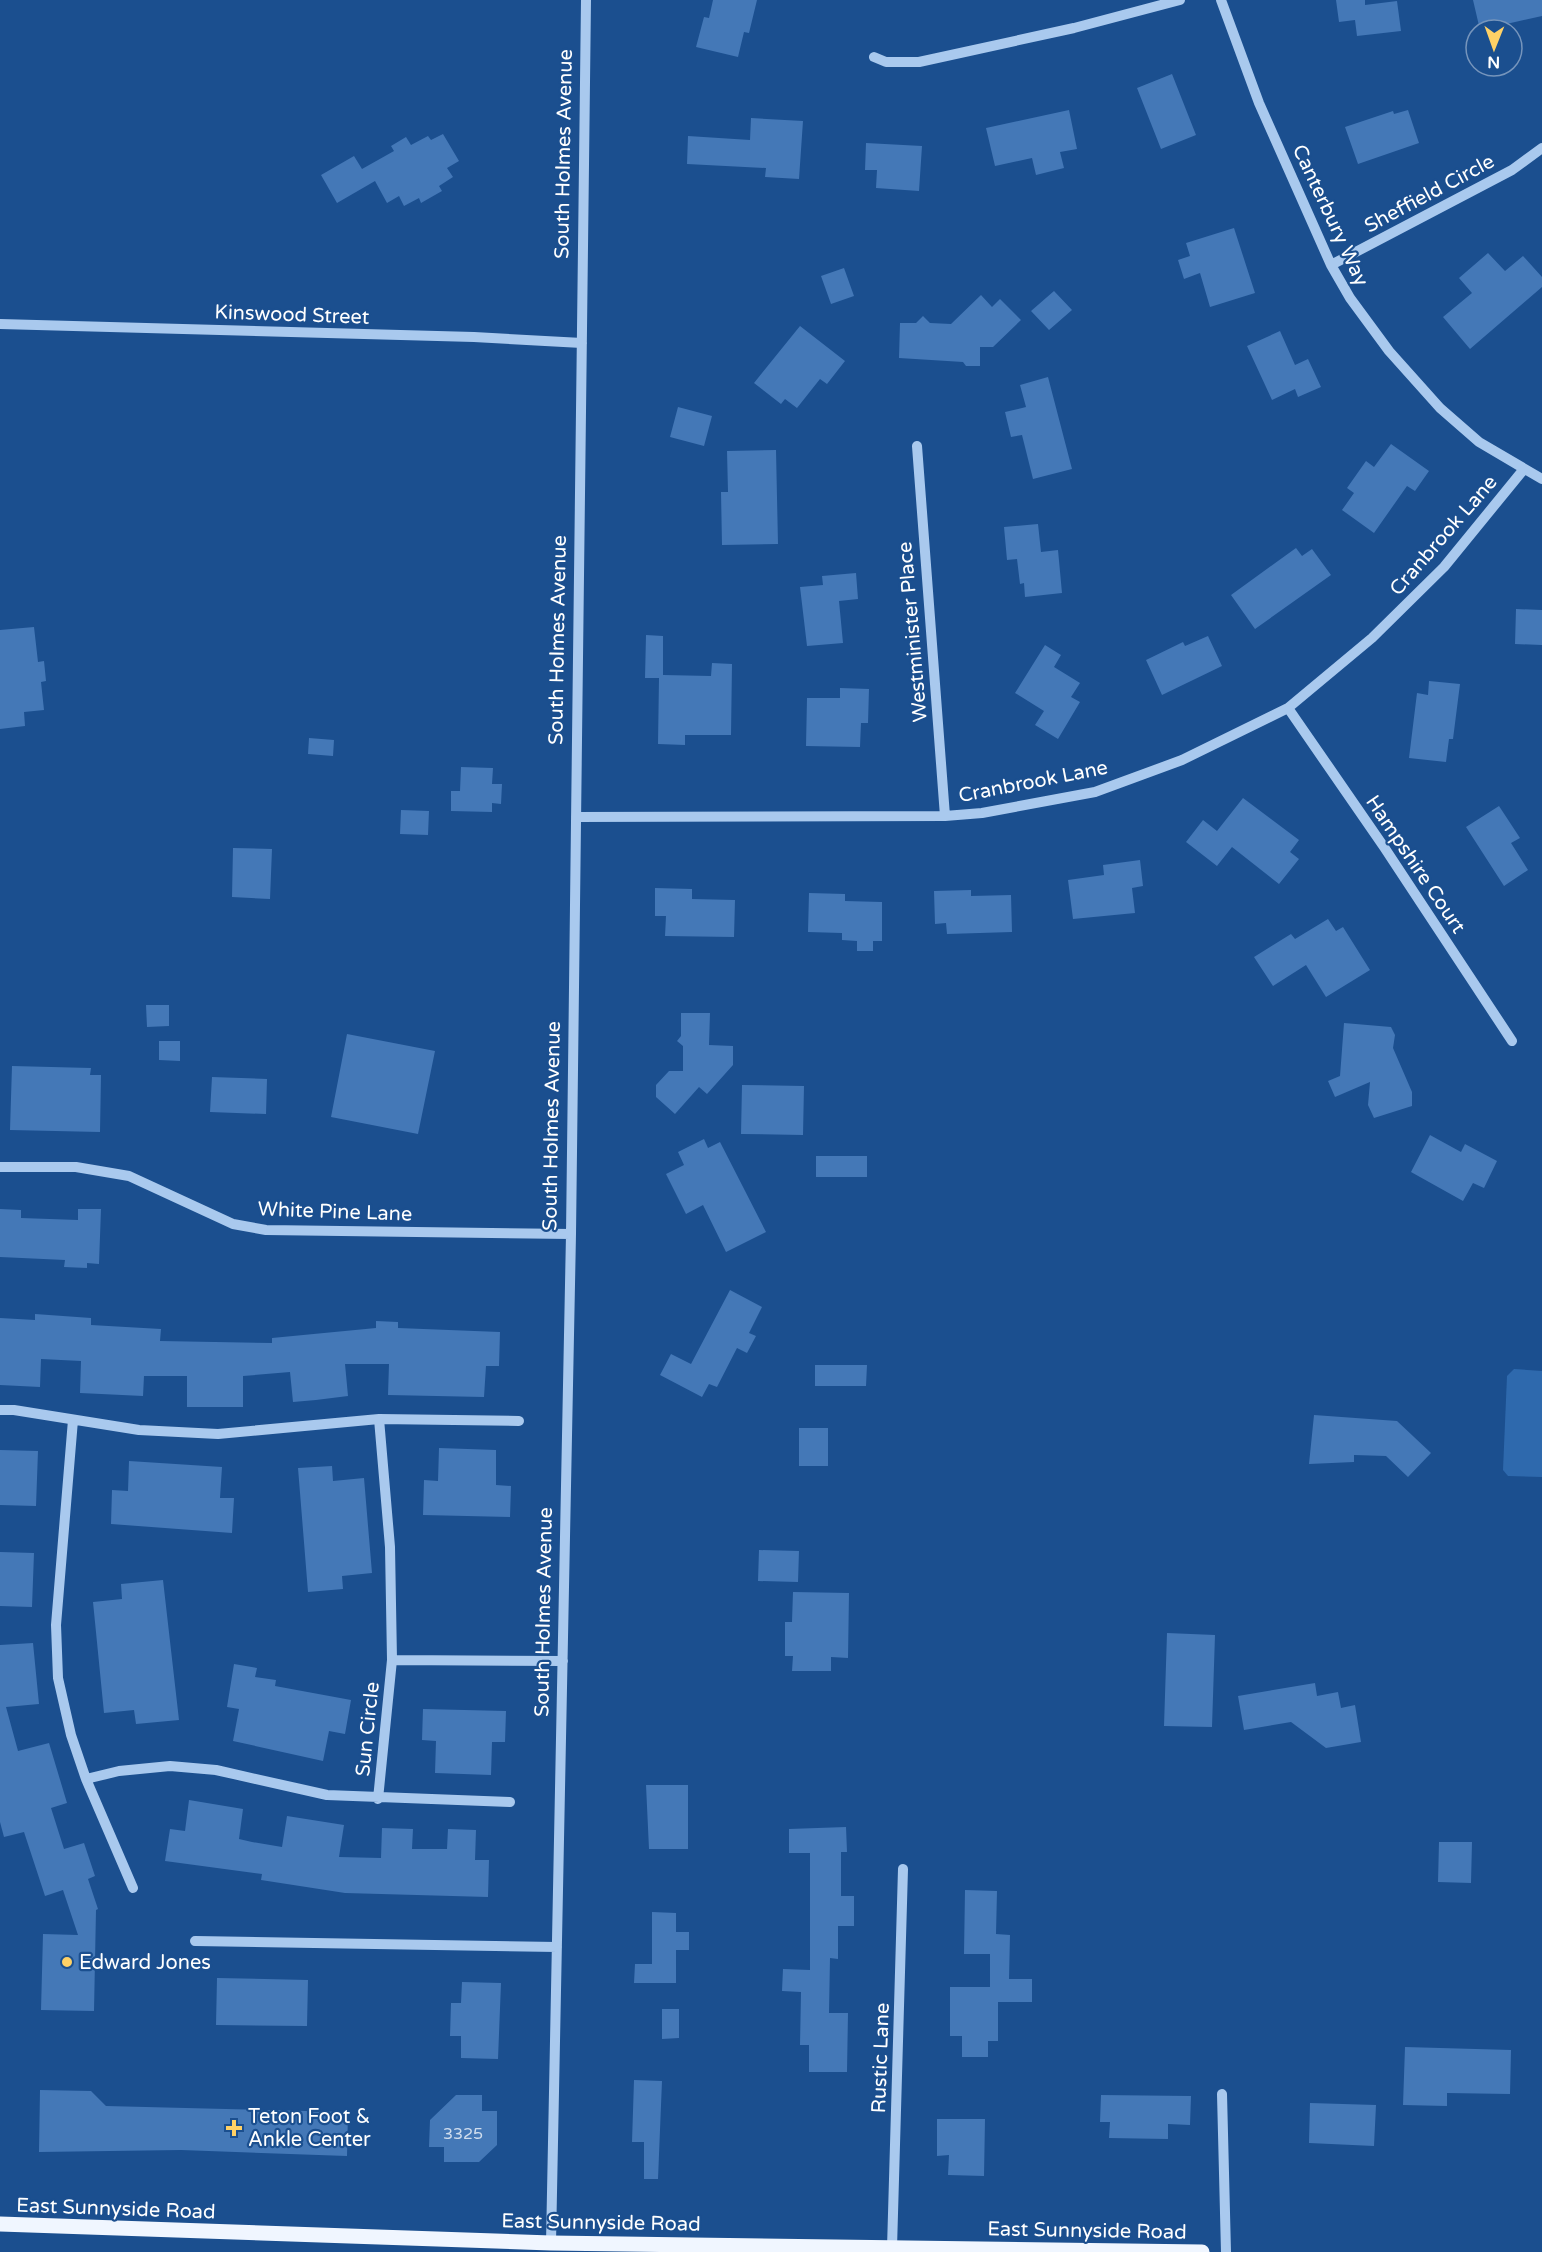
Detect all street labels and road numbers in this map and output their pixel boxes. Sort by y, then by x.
street label: South Holmes Avenue [550,49,578,259]
street label: Canterbury Way [1287,141,1373,290]
street label: Sheffield Circle [1360,150,1499,238]
street label: Kinswood Street [214,300,370,330]
street label: Cranbrook Lane [1385,471,1503,601]
street label: South Holmes Avenue [544,535,572,745]
street label: Westminister Place [893,541,933,723]
street label: Cranbrook Lane [957,756,1110,808]
street label: Hampshire Court [1360,791,1470,938]
street label: South Holmes Avenue [538,1021,566,1231]
street label: White Pine Lane [257,1197,413,1227]
street label: South Holmes Avenue [530,1507,558,1717]
street label: Sun Circle [351,1681,385,1778]
street label: Rustic Lane [867,2002,895,2114]
street label: East Sunnyside Road [16,2194,216,2224]
street label: East Sunnyside Road [501,2209,701,2237]
street label: East Sunnyside Road [987,2217,1187,2245]

